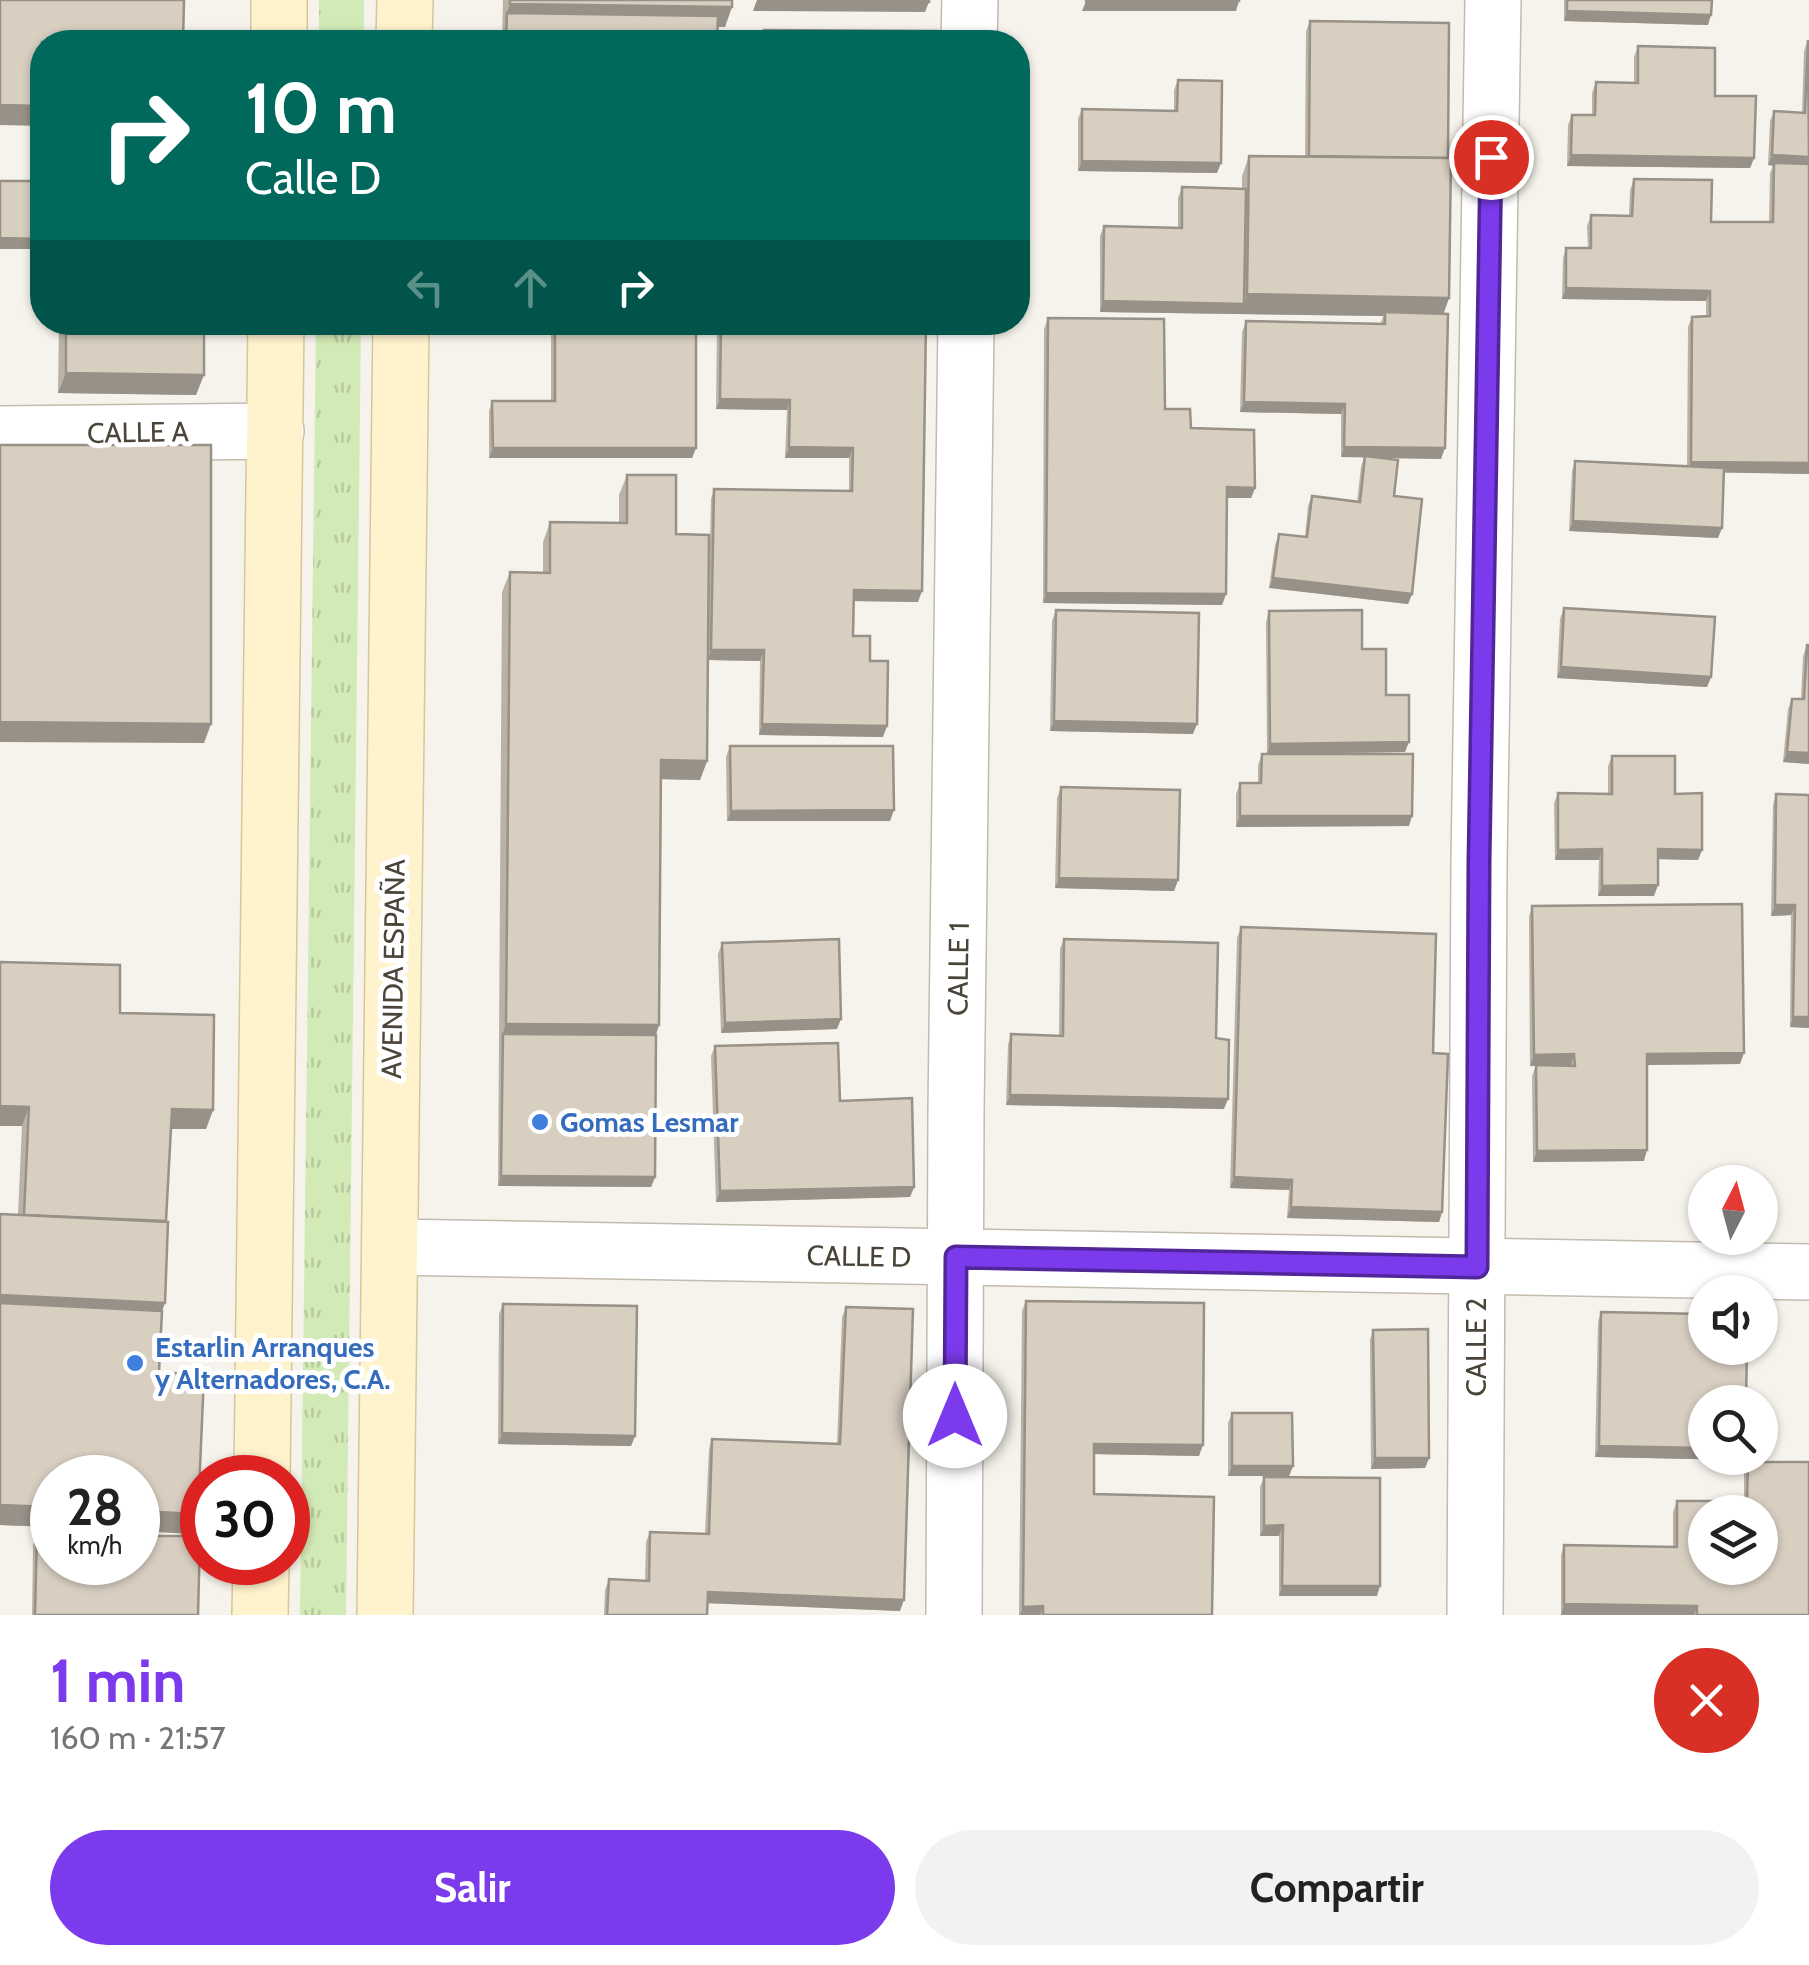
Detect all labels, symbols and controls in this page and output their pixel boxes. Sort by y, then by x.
text: 10 m [245,65,397,151]
icon: right [80,70,210,200]
pin [1449,115,1534,200]
icon: arrive [1464,130,1519,185]
text: Calle D [245,151,381,205]
icon: left [398,260,453,315]
icon: ahead [503,260,558,315]
icon: right [608,260,663,315]
street label: CALLE A [87,414,190,450]
street label: AVENIDA ESPAÑA [374,858,412,1079]
street label: CALLE 1 [940,922,976,1016]
place label: Gomas Lesmar [560,1105,739,1139]
marker: Gomas Lesmar [529,1111,551,1133]
north arrow [1688,1165,1778,1255]
map controls [1688,1165,1778,1585]
street label: CALLE D [806,1238,912,1274]
button: sound [1688,1275,1778,1365]
street label: CALLE 2 [1459,1297,1493,1397]
place label: Estarlin Arranques y Alternadores, C.A. [155,1330,390,1396]
marker: Estarlin Arranques y Alternadores, C.A. [124,1352,146,1374]
position arrow [903,1364,1007,1468]
button: search [1688,1385,1778,1475]
speed limit sign: 30 [180,1455,310,1585]
text: 28 [67,1477,123,1538]
button: layers [1688,1495,1778,1585]
text: km/h [68,1530,122,1560]
text: 1 min [50,1644,185,1717]
button: close [1654,1648,1759,1753]
text: 160 m · 21:57 [50,1718,226,1757]
button: Salir [50,1830,895,1945]
button: Compartir [915,1830,1759,1945]

